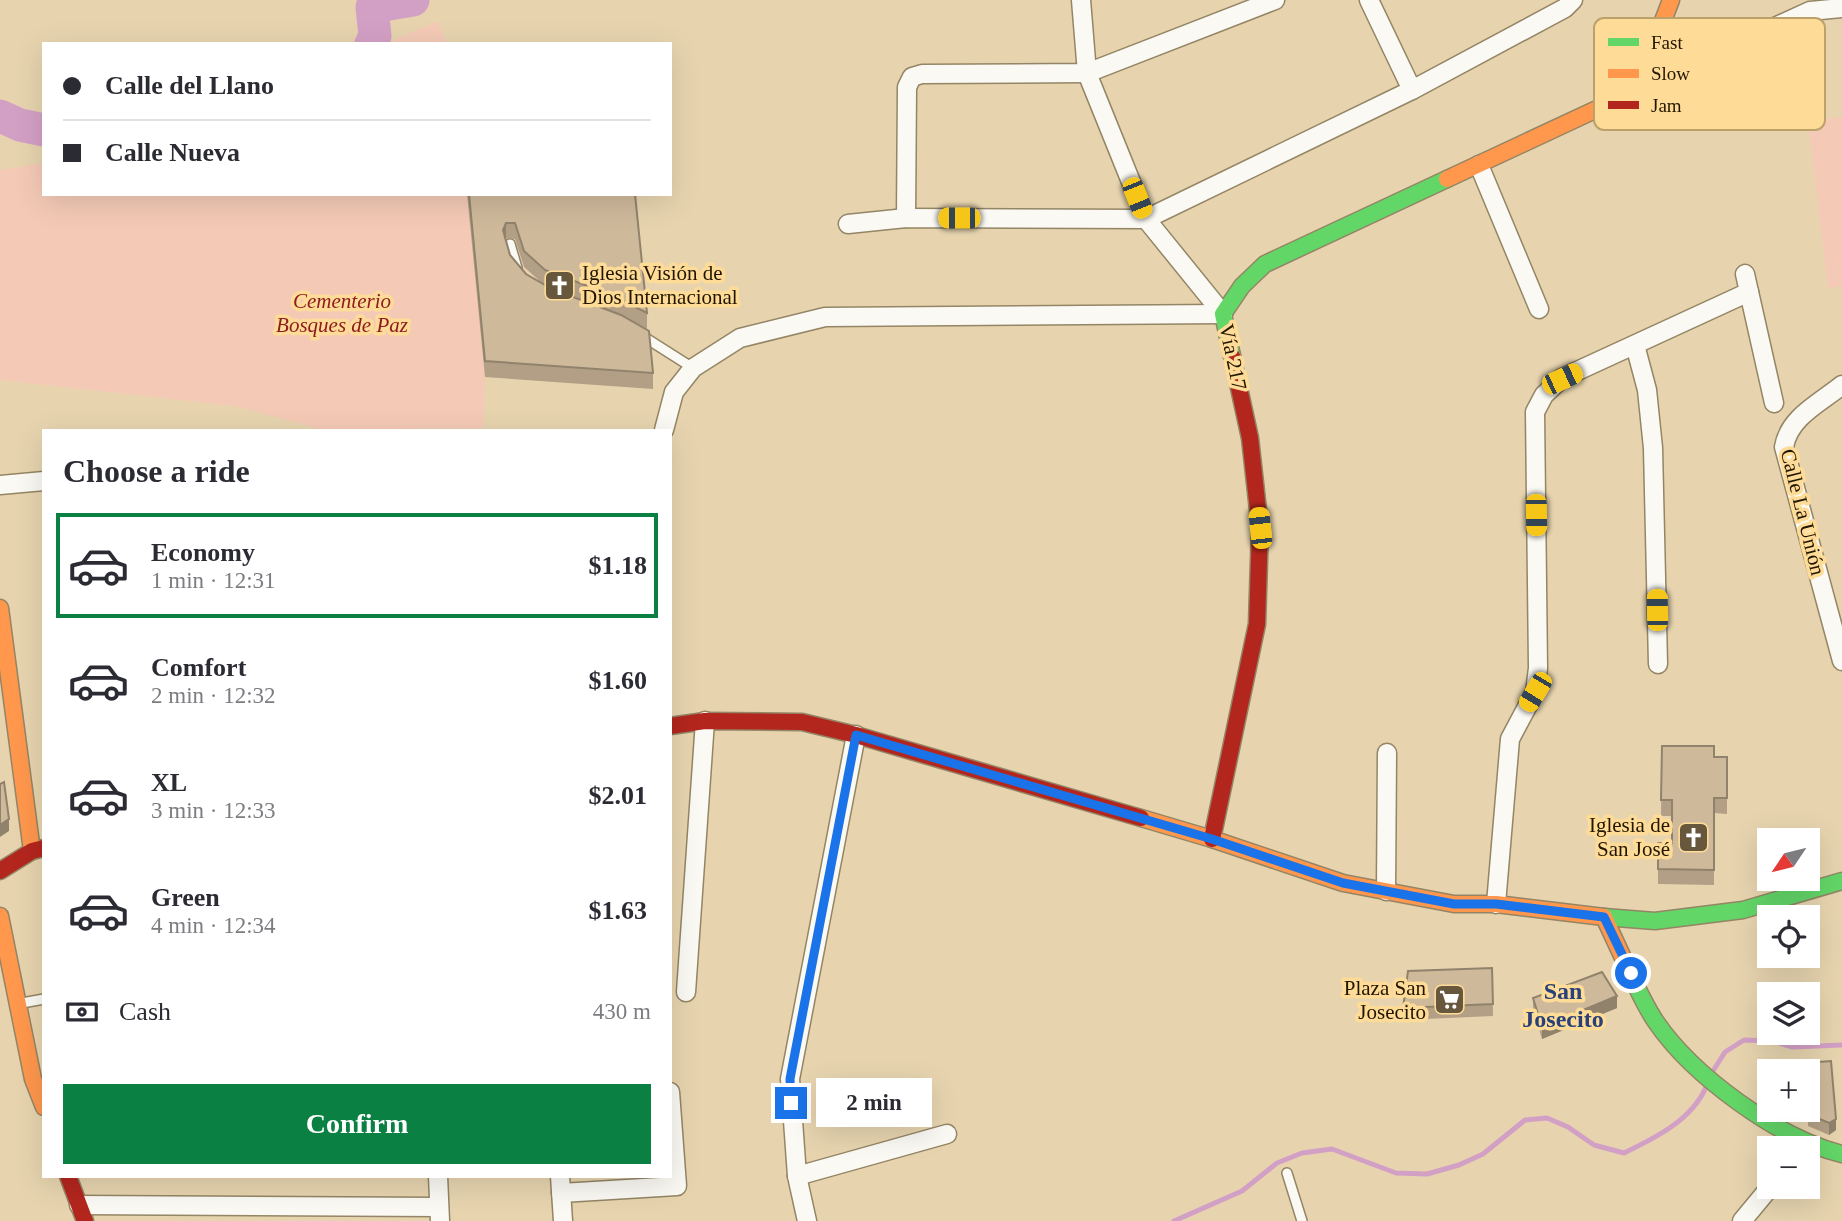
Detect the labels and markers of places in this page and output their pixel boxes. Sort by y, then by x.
place label: Iglesia Visión de Dios Internacional [582,261,738,309]
church icon: Iglesia Visión de Dios Internacional [542,268,576,302]
place label: Iglesia de San José [1589,813,1670,861]
church icon: Iglesia de San José [1676,820,1710,854]
place label: Plaza San Josecito [1344,976,1426,1024]
supermarket icon: Plaza San Josecito [1432,983,1466,1017]

